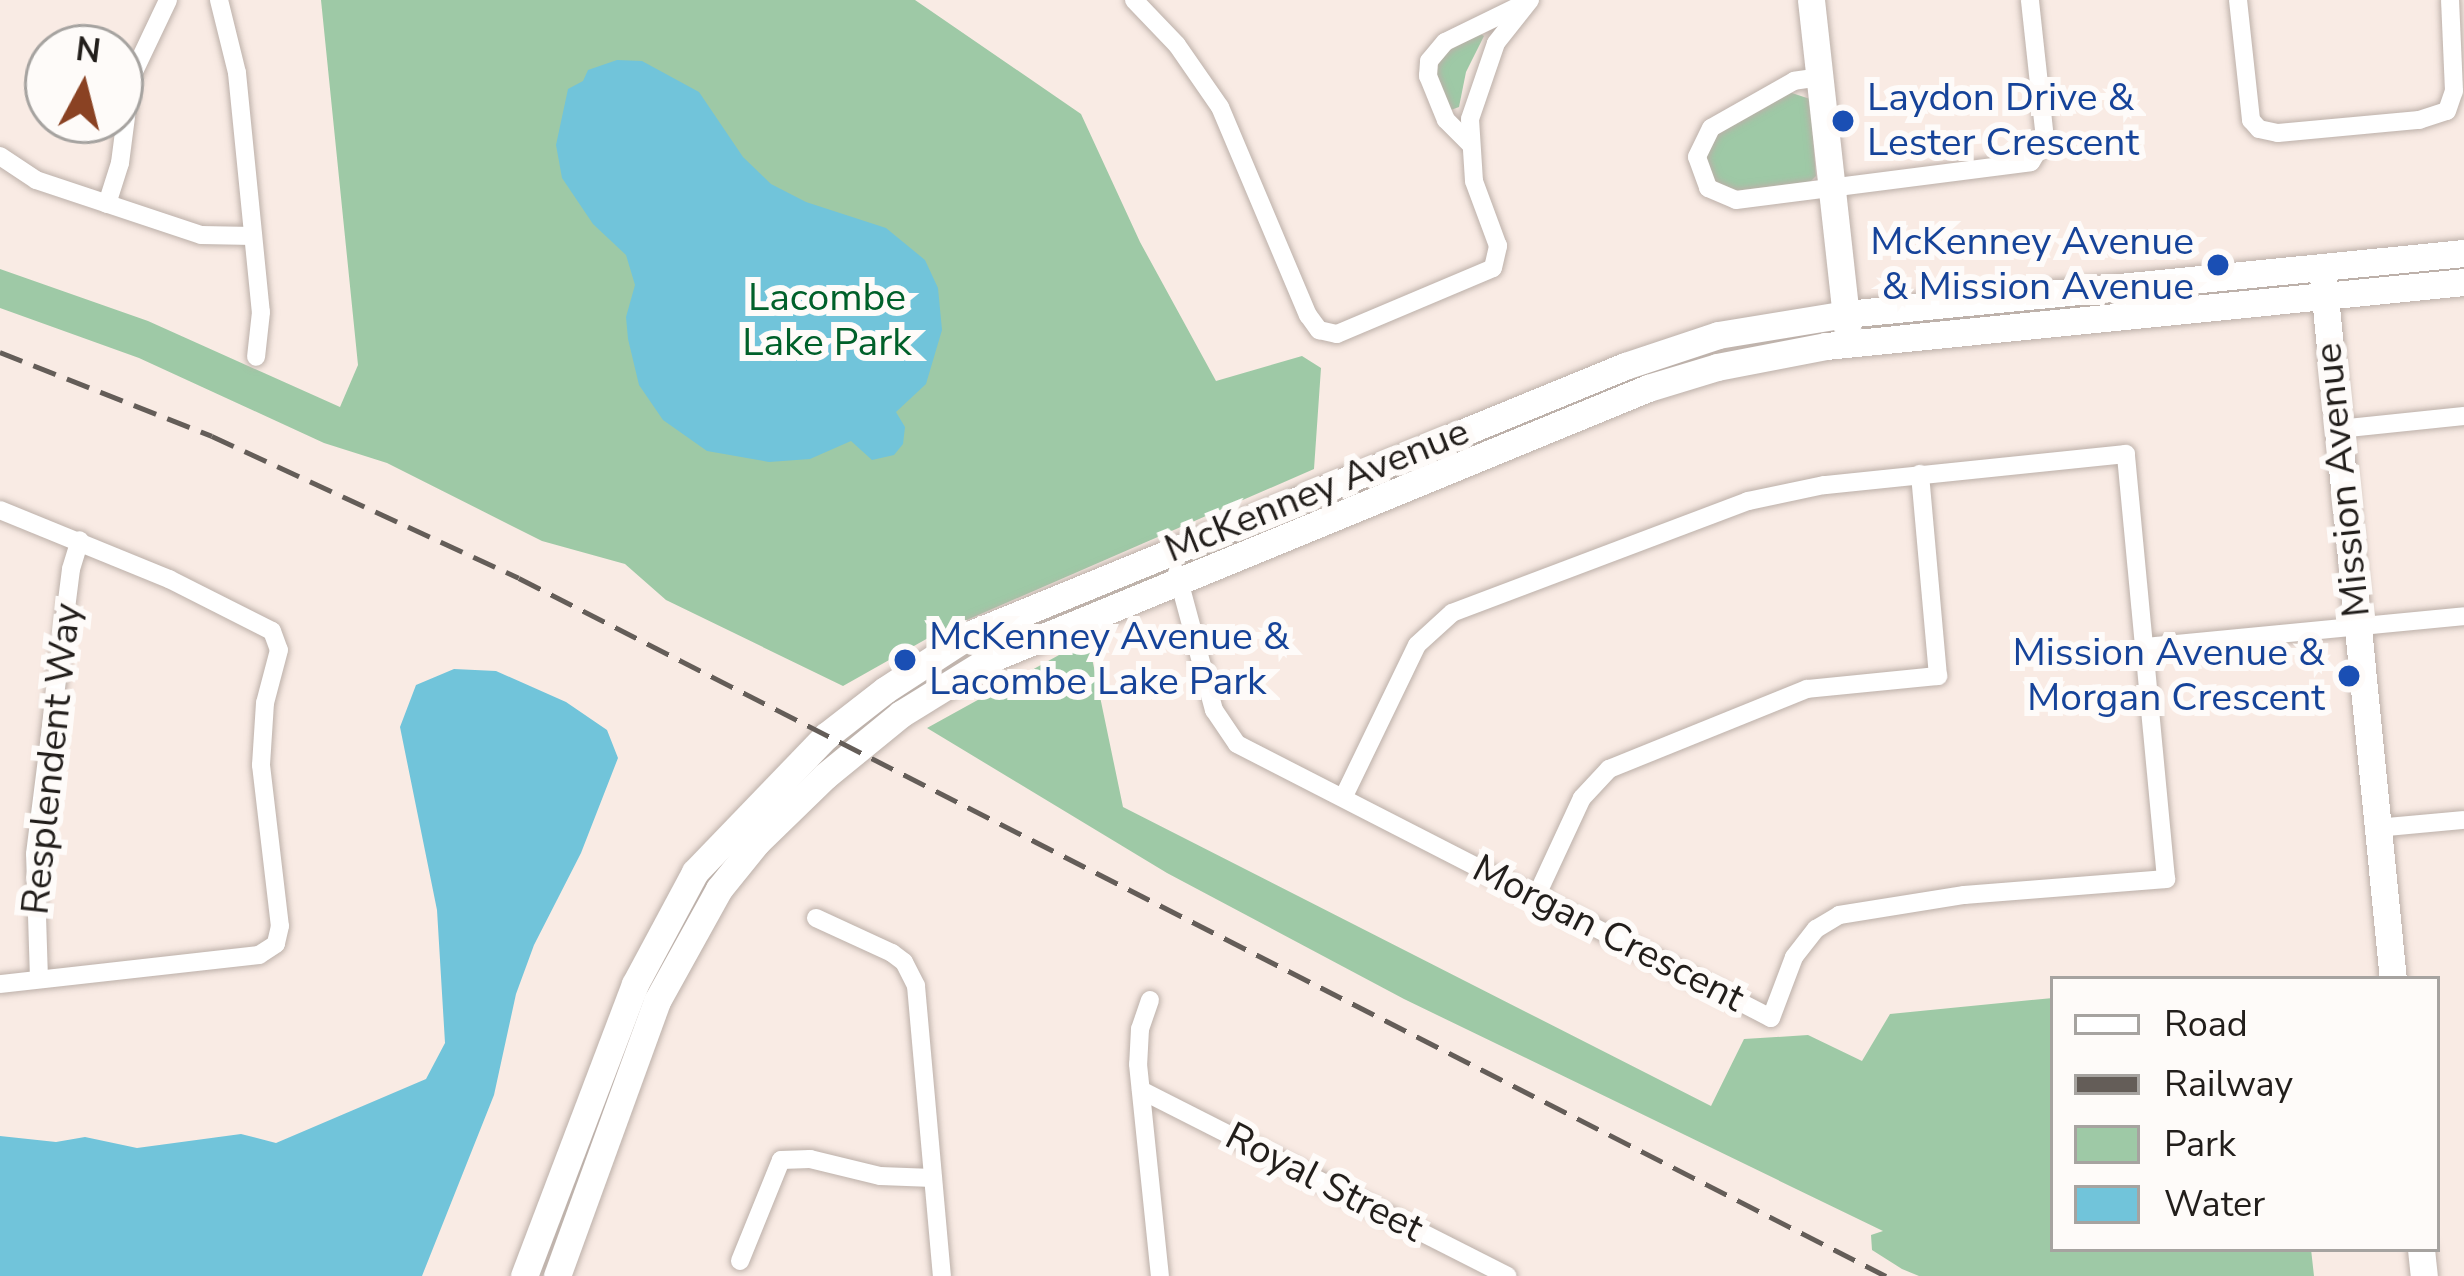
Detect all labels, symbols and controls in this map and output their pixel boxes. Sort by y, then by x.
north arrow [24,24,144,144]
text: N [73,27,103,75]
place label: Laydon Drive & Lester Crescent [1867,76,2139,167]
marker: Laydon Drive & Lester Crescent [1830,108,1856,134]
place label: McKenney Avenue & Mission Avenue [1870,220,2194,311]
marker: McKenney Avenue & Mission Avenue [2205,252,2231,278]
park label: Lacombe Lake Park [742,276,912,367]
street label: Mission Avenue [2305,341,2381,619]
street label: McKenney Avenue [1158,409,1476,573]
street label: Resplendent Way [12,601,92,917]
place label: McKenney Avenue & Lacombe Lake Park [929,615,1290,706]
place label: Mission Avenue & Morgan Crescent [2012,631,2325,722]
marker: McKenney Avenue & Lacombe Lake Park [892,647,918,673]
marker: Mission Avenue & Morgan Crescent [2336,663,2362,689]
street label: Morgan Crescent [1465,845,1751,1023]
legend [2050,976,2440,1252]
text: Road [2164,1000,2248,1049]
text: Railway [2164,1060,2293,1109]
street label: Royal Street [1217,1113,1431,1253]
text: Park [2164,1120,2236,1169]
text: Water [2164,1180,2265,1229]

